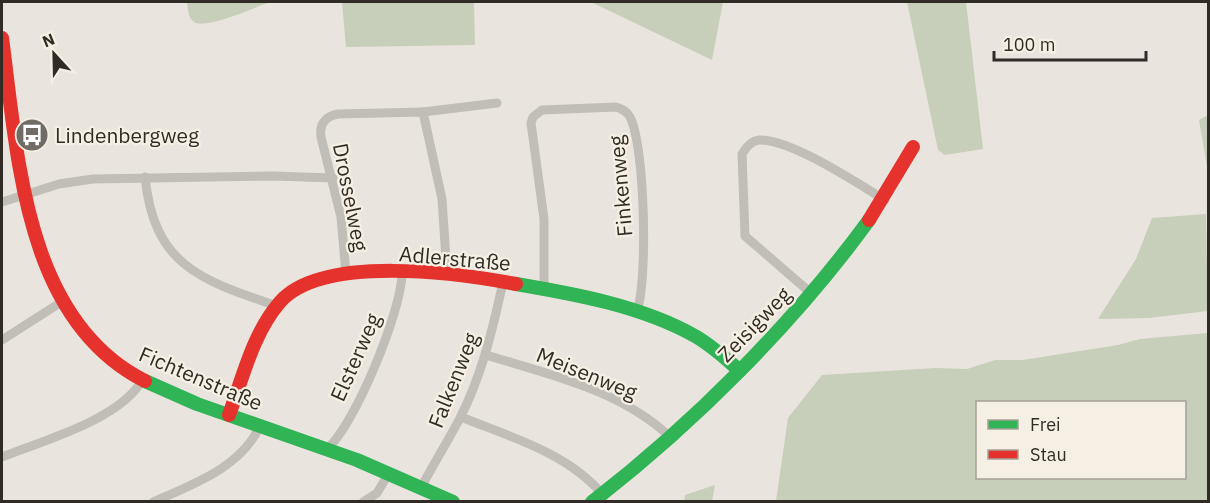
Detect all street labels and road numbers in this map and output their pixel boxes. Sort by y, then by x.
street label: Finkenweg [602,134,638,238]
street label: Drosselweg [327,141,375,253]
street label: Adlerstraße [398,239,512,277]
street label: Zeisigweg [711,280,797,368]
street label: Elsterweg [323,309,387,405]
street label: Falkenweg [421,328,485,432]
street label: Fichtenstraße [135,339,267,417]
street label: Meisenweg [533,340,641,406]

